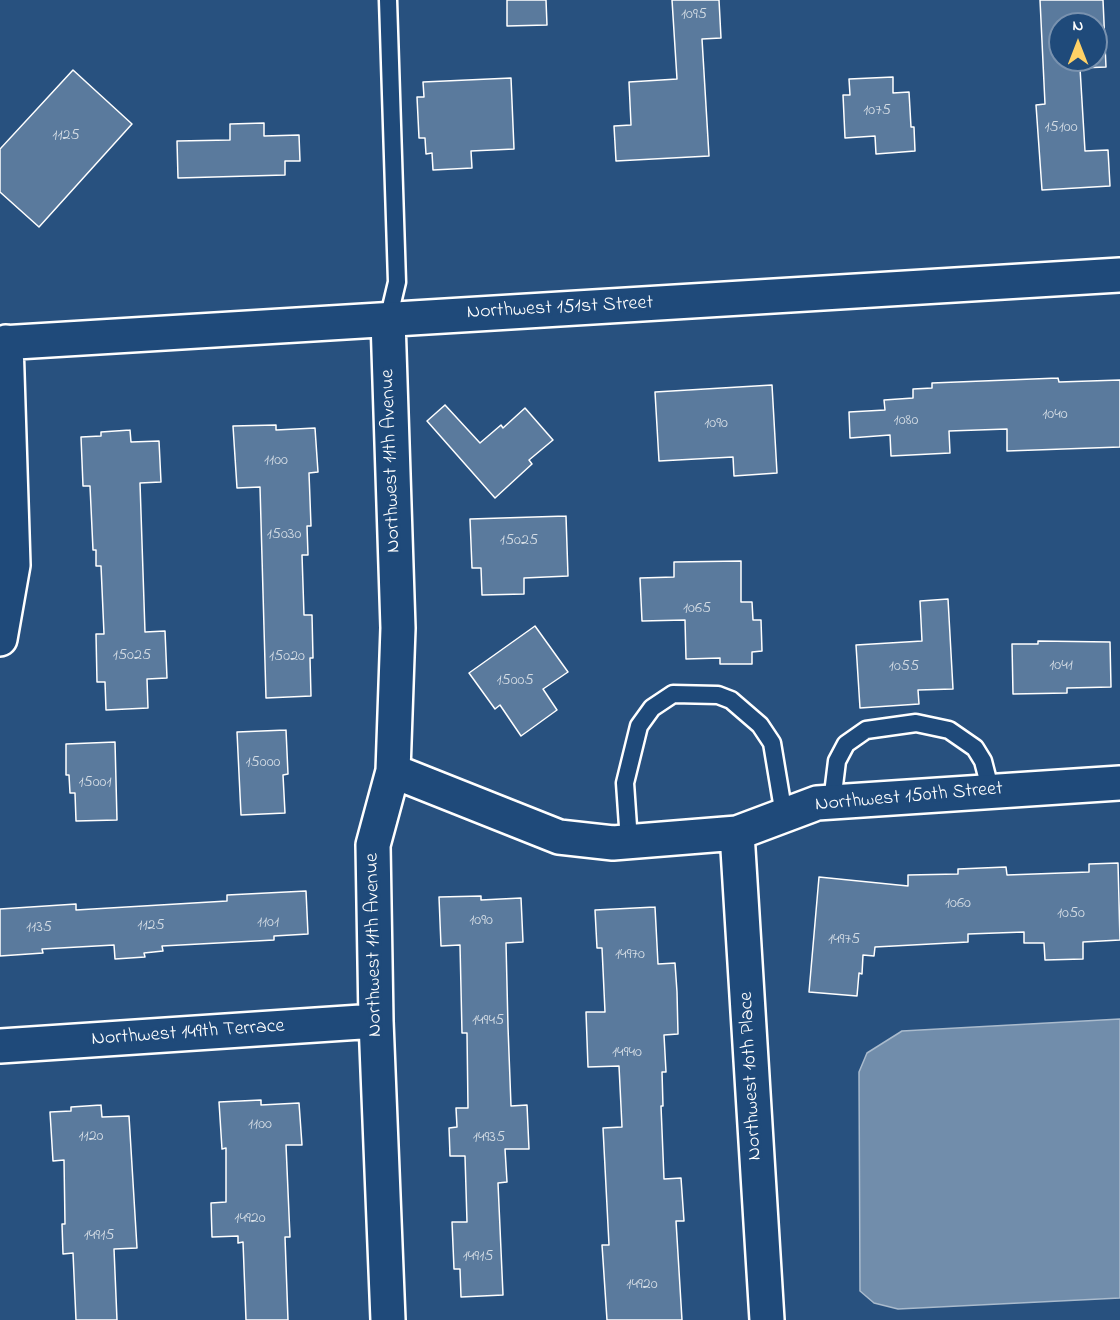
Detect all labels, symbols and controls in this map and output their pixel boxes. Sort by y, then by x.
house number: 1095 [681,5,707,25]
north arrow [1048,12,1108,72]
text: N [1073,14,1083,38]
house number: 1075 [863,101,891,121]
house number: 15100 [1044,118,1078,138]
house number: 1125 [52,126,80,146]
street label: Northwest 151st Street [466,292,654,326]
street label: Northwest 11th Avenue [377,369,407,553]
house number: 1040 [1042,405,1068,425]
house number: 1080 [894,411,918,431]
house number: 1090 [704,414,728,434]
house number: 1100 [264,451,288,471]
house number: 15030 [267,525,301,545]
house number: 15025 [500,531,538,551]
house number: 1065 [683,599,711,619]
house number: 15025 [113,646,151,666]
house number: 15020 [269,647,305,667]
house number: 1041 [1049,656,1073,676]
house number: 1055 [889,657,919,677]
house number: 15005 [496,671,534,691]
house number: 15000 [246,753,280,773]
house number: 15001 [78,773,112,793]
street label: Northwest 150th Street [814,778,1004,818]
street label: Northwest 11th Avenue [361,853,389,1037]
house number: 1060 [945,894,971,914]
house number: 1050 [1057,904,1085,924]
house number: 1090 [469,911,493,931]
house number: 1101 [257,913,279,933]
house number: 1125 [137,916,165,936]
house number: 1135 [26,918,52,938]
house number: 14975 [828,930,860,950]
house number: 14970 [615,945,645,965]
street label: Northwest 10th Place [736,991,768,1161]
house number: 14945 [472,1011,504,1031]
street label: Northwest 149th Terrace [91,1015,285,1053]
house number: 14940 [612,1043,642,1063]
house number: 1100 [248,1115,272,1135]
house number: 1120 [78,1127,104,1147]
house number: 14935 [473,1128,505,1148]
house number: 14920 [234,1209,266,1229]
house number: 14915 [84,1226,114,1246]
house number: 14915 [463,1247,493,1267]
house number: 14920 [626,1275,658,1295]

